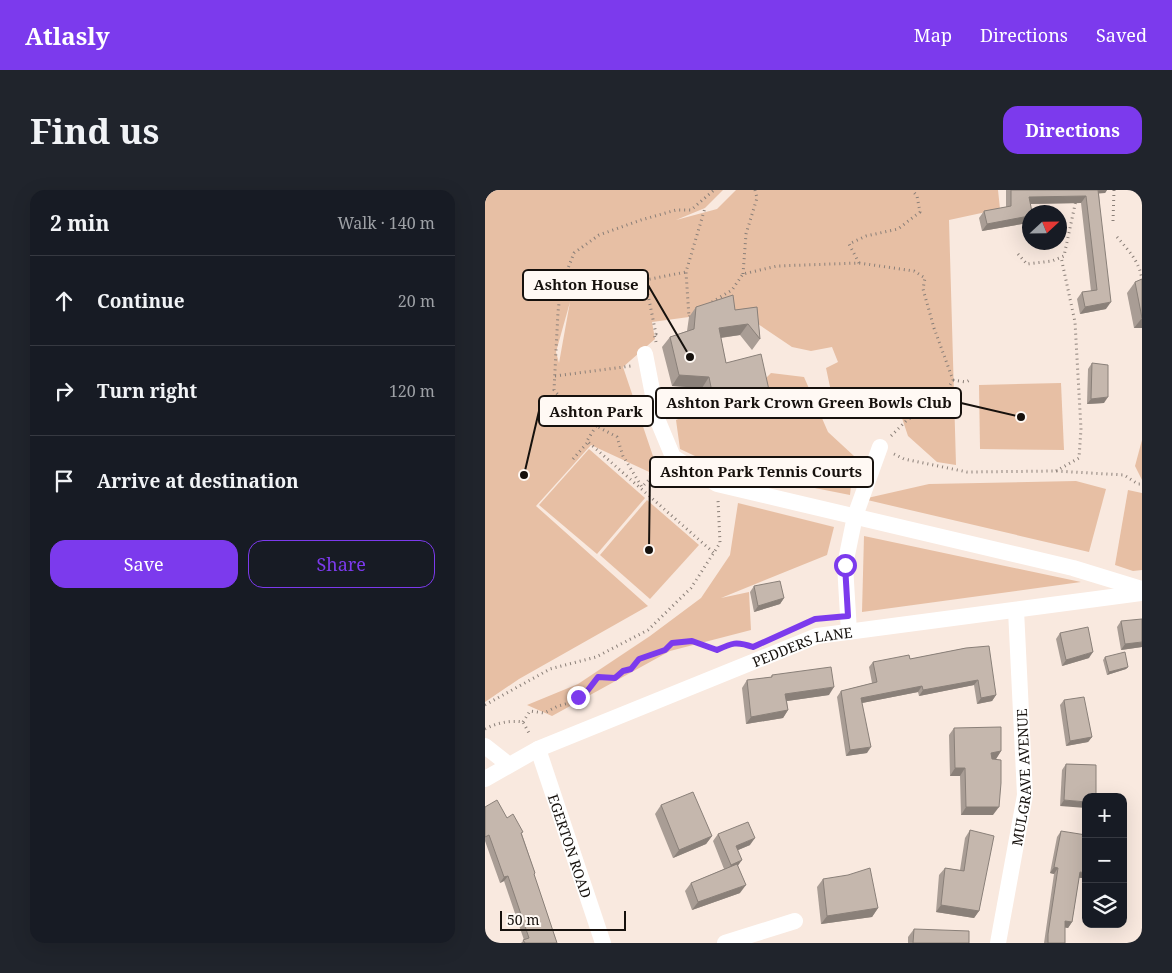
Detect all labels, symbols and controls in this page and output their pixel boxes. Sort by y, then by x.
text: Atlasly [25,19,110,52]
text: Map [914,23,952,47]
text: Directions [980,23,1068,47]
text: Saved [1096,23,1147,47]
button: Directions [1003,106,1142,154]
text: Find us [30,107,159,154]
north arrow [1022,205,1067,250]
text: 2 min [50,209,109,237]
text: Walk · 140 m [338,212,435,234]
callout: Ashton House [523,270,648,300]
text: Ashton House [533,274,639,294]
icon: ahead [50,287,78,315]
text: Continue [97,288,185,314]
text: 20 m [398,290,435,312]
icon: right [50,377,78,405]
text: Turn right [97,378,197,404]
text: 120 m [389,380,435,402]
callout: Ashton Park Crown Green Bowls Club [656,388,961,418]
text: Ashton Park Crown Green Bowls Club [666,392,952,412]
callout: Ashton Park [539,396,653,426]
text: Ashton Park [549,401,643,421]
callout: Ashton Park Tennis Courts [650,457,873,487]
text: Ashton Park Tennis Courts [660,461,862,481]
icon: arrive [50,467,78,495]
text: Arrive at destination [97,468,299,494]
button: Save [50,540,238,588]
button: Share [248,540,435,588]
route start [834,554,857,577]
street label: PEDDERS LANE [749,622,854,671]
route end [567,686,590,709]
street label: MULGRAVE AVENUE [1006,708,1035,847]
street label: EGERTON ROAD [544,791,597,900]
map controls [1082,793,1127,928]
button: + [1082,793,1127,838]
button: − [1082,838,1127,883]
button: layers [1082,883,1127,928]
scale bar [500,908,626,931]
text: 50 m [507,910,540,929]

